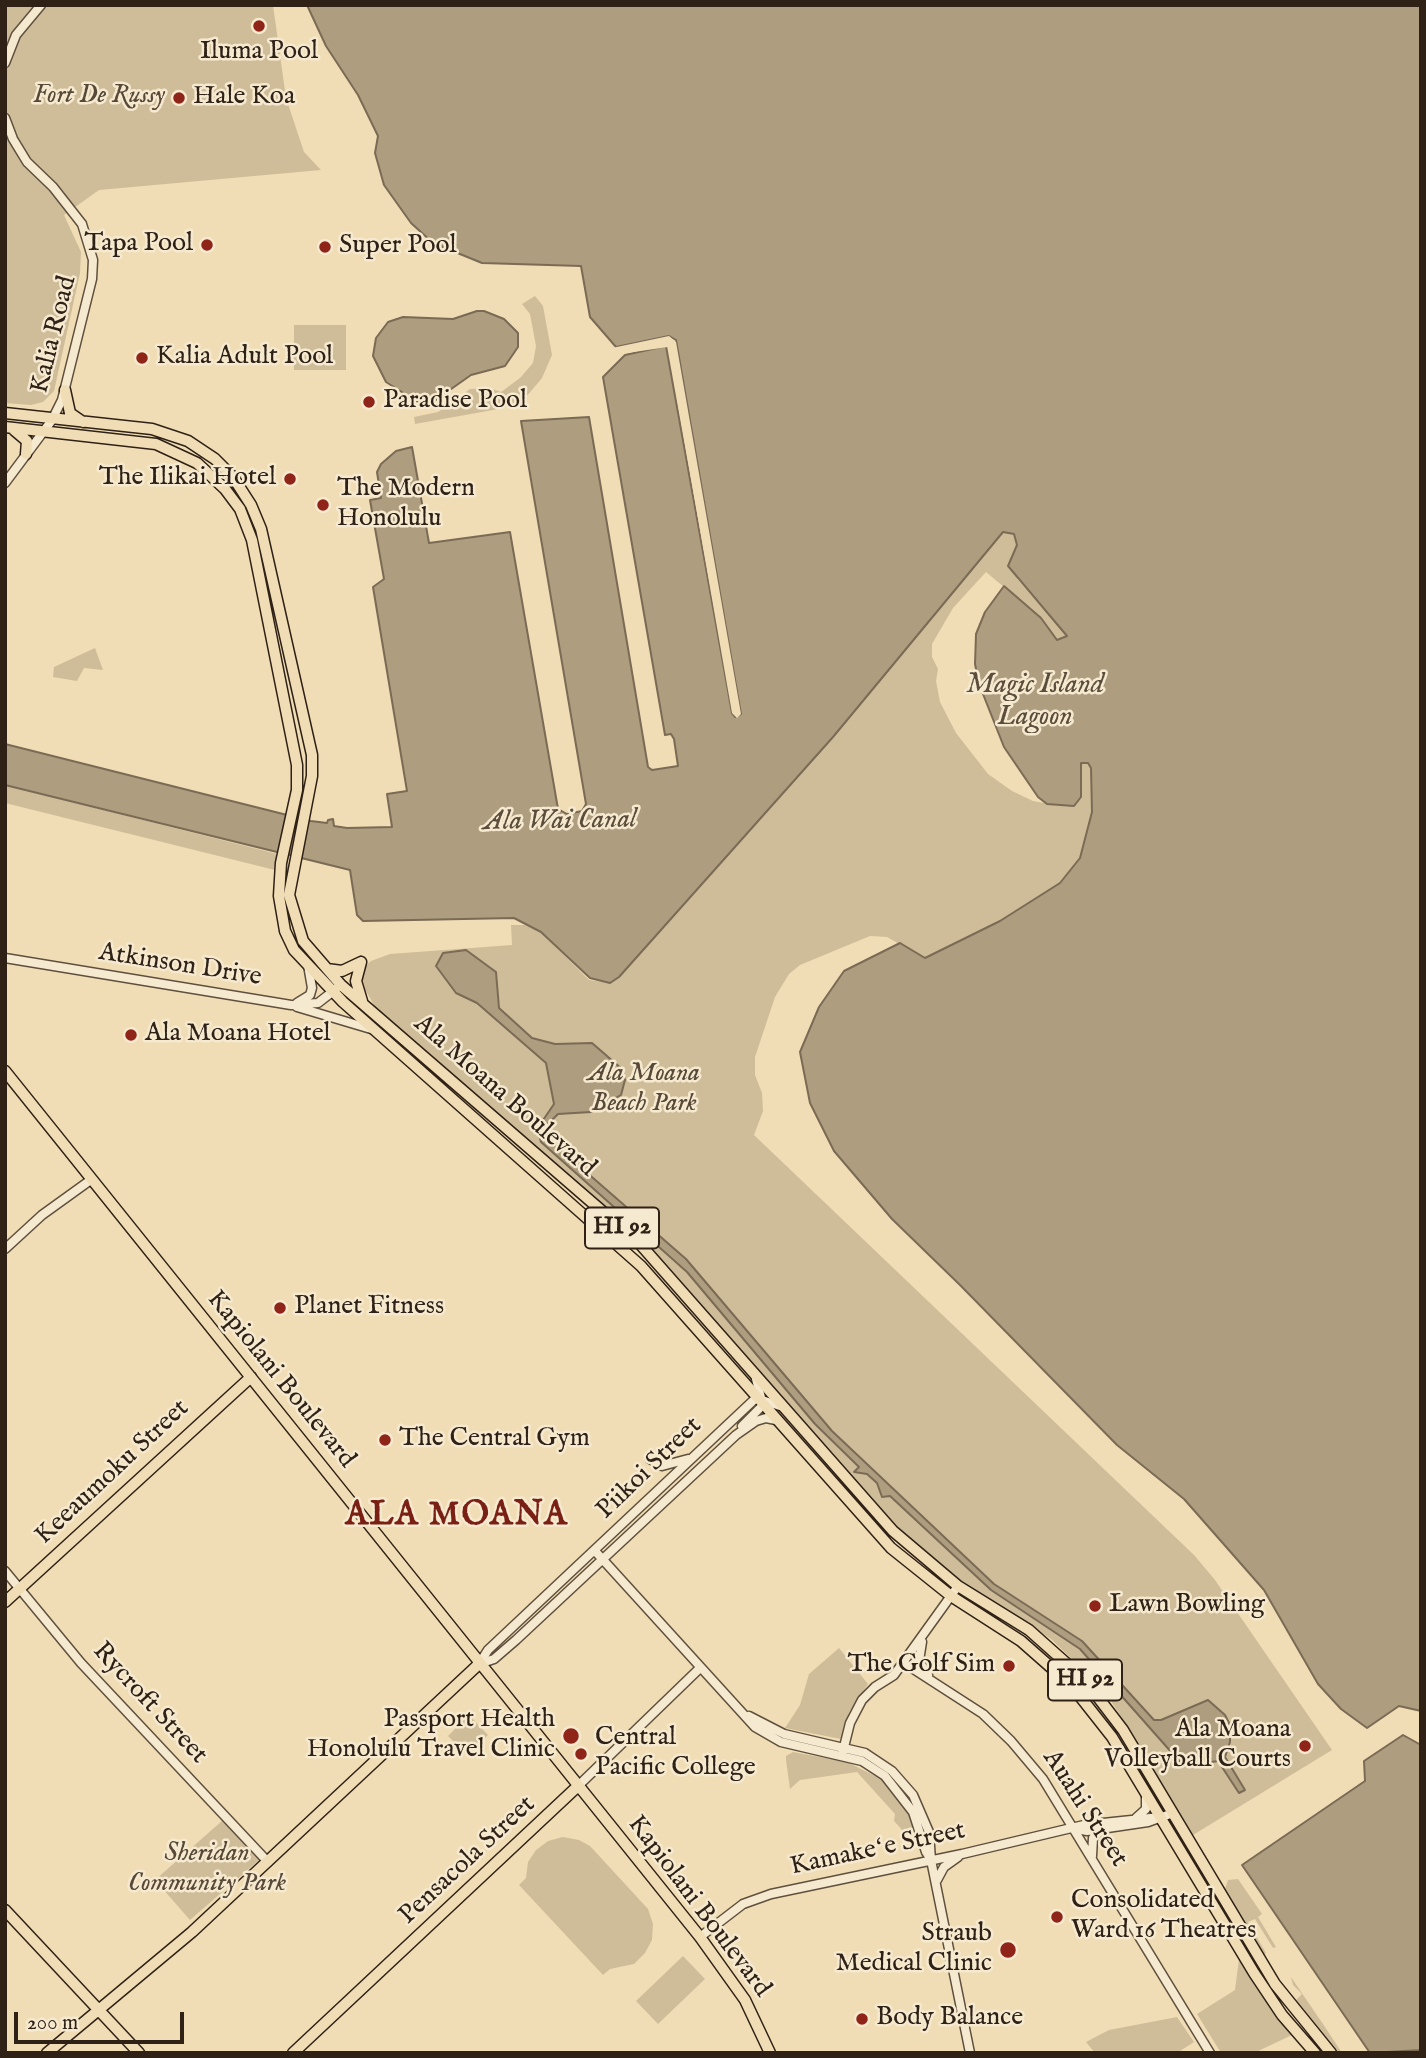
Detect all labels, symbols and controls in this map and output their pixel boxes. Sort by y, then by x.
marker: Iluma Pool [251,18,267,34]
place label: Iluma Pool [200,37,318,69]
park label: Fort De Russy [33,81,165,113]
place label: Hale Koa [193,82,295,114]
marker: Hale Koa [171,90,187,106]
place label: Tapa Pool [84,229,193,261]
place label: Super Pool [339,231,457,263]
marker: Tapa Pool [199,237,215,253]
marker: Super Pool [317,239,333,255]
street label: Kalia Road [25,273,85,397]
place label: Kalia Adult Pool [156,342,333,374]
marker: Kalia Adult Pool [134,350,150,366]
place label: Paradise Pool [383,386,527,418]
marker: Paradise Pool [361,394,377,410]
place label: The Ilikai Hotel [99,463,276,495]
marker: The Ilikai Hotel [282,471,298,487]
place label: The Modern Honolulu [337,474,475,536]
marker: The Modern Honolulu [315,497,331,513]
water label: Magic Island Lagoon [966,669,1104,735]
water label: Ala Wai Canal [483,804,637,840]
street label: Atkinson Drive [96,938,264,994]
street label: Ala Moana Boulevard [406,1009,602,1185]
place label: Ala Moana Hotel [145,1019,331,1051]
marker: Ala Moana Hotel [123,1027,139,1043]
park label: Ala Moana Beach Park [588,1059,700,1120]
road number: HI 92 [585,1208,659,1248]
street label: Kapiolani Boulevard [199,1285,361,1475]
place label: Planet Fitness [294,1292,444,1324]
marker: Planet Fitness [272,1300,288,1316]
street label: Keeaumoku Street [30,1394,196,1552]
street label: Piikoi Street [591,1411,709,1527]
place label: The Central Gym [399,1424,590,1456]
marker: The Central Gym [377,1432,393,1448]
district label: ALA MOANA [347,1497,567,1537]
place label: Lawn Bowling [1109,1590,1265,1622]
marker: Lawn Bowling [1087,1598,1103,1614]
street label: Rycroft Street [85,1637,213,1771]
place label: The Golf Sim [847,1650,995,1682]
marker: The Golf Sim [1001,1658,1017,1674]
road number: HI 92 [1048,1660,1122,1700]
place label: Passport Health Honolulu Travel Clinic [307,1705,555,1766]
place label: Ala Moana Volleyball Courts [1104,1715,1291,1776]
place label: Central Pacific College [595,1723,756,1784]
marker: Passport Health Honolulu Travel Clinic [561,1726,581,1746]
marker: Ala Moana Volleyball Courts [1297,1738,1313,1754]
street label: Auahi Street [1035,1745,1133,1873]
marker: Central Pacific College [573,1746,589,1762]
street label: Pensacola Street [394,1790,542,1932]
street label: Kapiolani Boulevard [620,1810,776,2004]
street label: Kamakeʻe Street [789,1817,967,1883]
park label: Sheridan Community Park [128,1839,286,1900]
place label: Consolidated Ward 16 Theatres [1071,1886,1256,1948]
marker: Consolidated Ward 16 Theatres [1049,1909,1065,1925]
place label: Straub Medical Clinic [835,1919,992,1980]
marker: Straub Medical Clinic [998,1940,1018,1960]
scale bar [18,1998,187,2042]
place label: Body Balance [876,2003,1023,2035]
text: 200 m [27,2010,78,2037]
marker: Body Balance [854,2011,870,2027]

